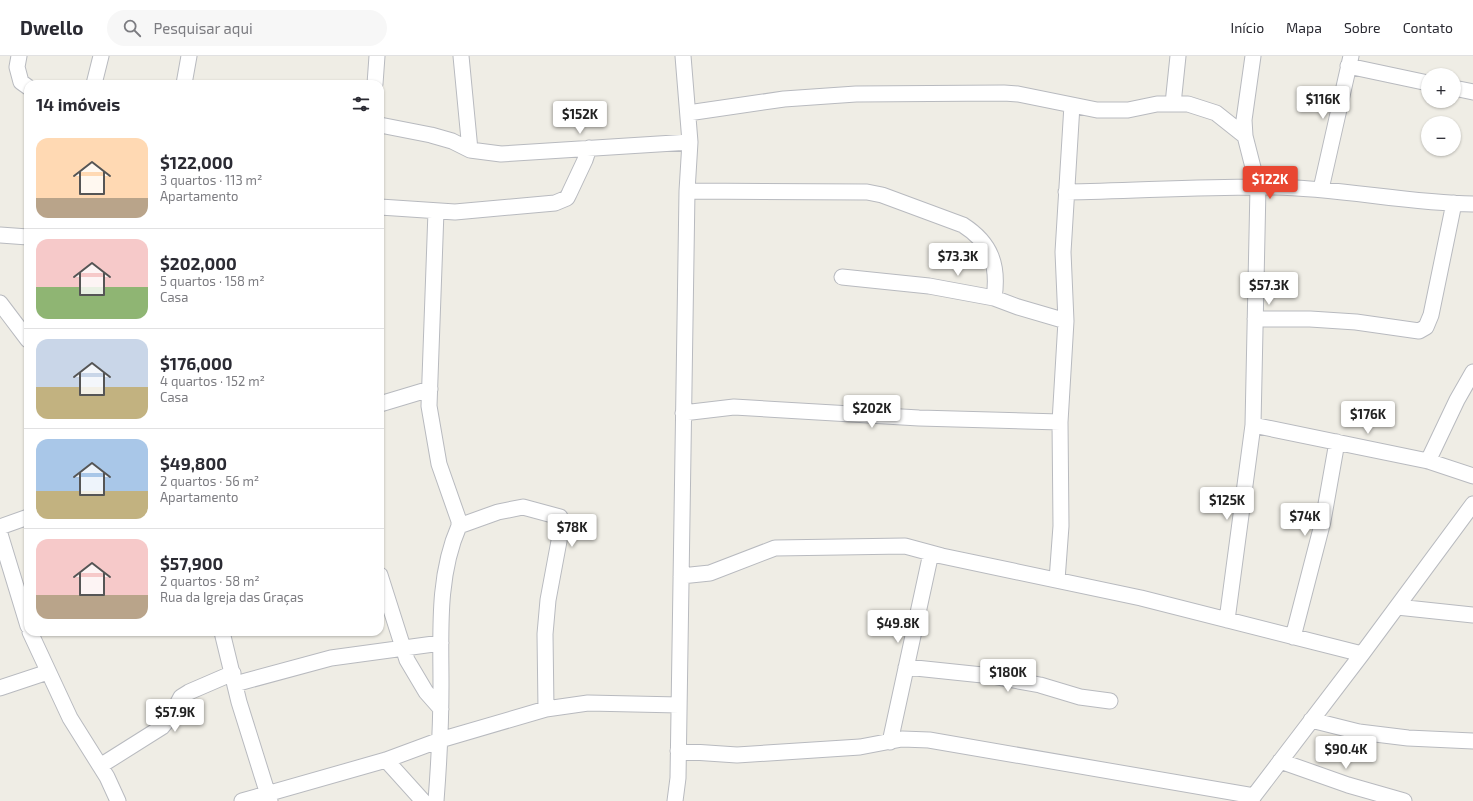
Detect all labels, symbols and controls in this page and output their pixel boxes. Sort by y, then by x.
search box [107,10,387,46]
text: Dwello [20,16,83,39]
icon: search [121,17,143,39]
text: Pesquisar aqui [153,19,253,37]
text: Início [1231,19,1264,36]
text: Mapa [1286,19,1322,36]
text: Sobre [1344,19,1381,36]
text: Contato [1403,19,1453,36]
map controls [1421,68,1461,156]
button: + [1421,68,1461,108]
pin: $116K [1295,86,1351,120]
text: $116K [1306,91,1340,107]
icon: filters [350,93,372,115]
text: 14 imóveis [36,94,120,114]
pin: $152K [552,101,608,135]
text: $152K [562,106,598,122]
button: − [1421,116,1461,156]
text: $122,000 [160,152,233,172]
icon: home [68,154,116,202]
pin: $122K [1242,166,1298,200]
text: $122K [1252,171,1288,187]
text: 3 quartos · 113 m² [160,172,262,188]
text: Apartamento [160,188,238,204]
pin: $73.3K [925,243,991,277]
text: $73.3K [938,248,978,264]
text: $202,000 [160,253,237,273]
icon: home [68,255,116,303]
pin: $57.3K [1236,272,1302,306]
text: 5 quartos · 158 m² [160,273,265,289]
text: $57.3K [1249,277,1289,293]
text: Casa [160,289,188,305]
text: $176,000 [160,353,233,373]
icon: home [68,355,116,403]
text: 4 quartos · 152 m² [160,373,265,389]
text: Casa [160,389,188,405]
pin: $202K [844,395,900,429]
text: $202K [852,400,892,416]
pin: $176K [1340,401,1396,435]
text: $176K [1350,406,1386,422]
text: $49,800 [160,453,227,473]
icon: home [68,455,116,503]
text: 2 quartos · 56 m² [160,473,259,489]
pin: $125K [1199,487,1255,521]
text: Apartamento [160,489,238,505]
text: $125K [1209,492,1245,508]
pin: $74K [1281,503,1329,537]
text: $74K [1290,508,1320,524]
pin: $78K [548,514,596,548]
text: $78K [557,519,587,535]
text: $57,900 [160,553,223,573]
icon: home [68,555,116,603]
text: 2 quartos · 58 m² [160,573,260,589]
text: Rua da Igreja das Graças [160,589,304,605]
pin: $49.8K [865,610,931,644]
text: $49.8K [876,615,920,631]
pin: $180K [980,659,1036,693]
text: $180K [989,664,1027,680]
pin: $57.9K [142,699,208,733]
text: $57.9K [155,704,195,720]
pin: $90.4K [1313,736,1379,770]
text: $90.4K [1324,741,1368,757]

